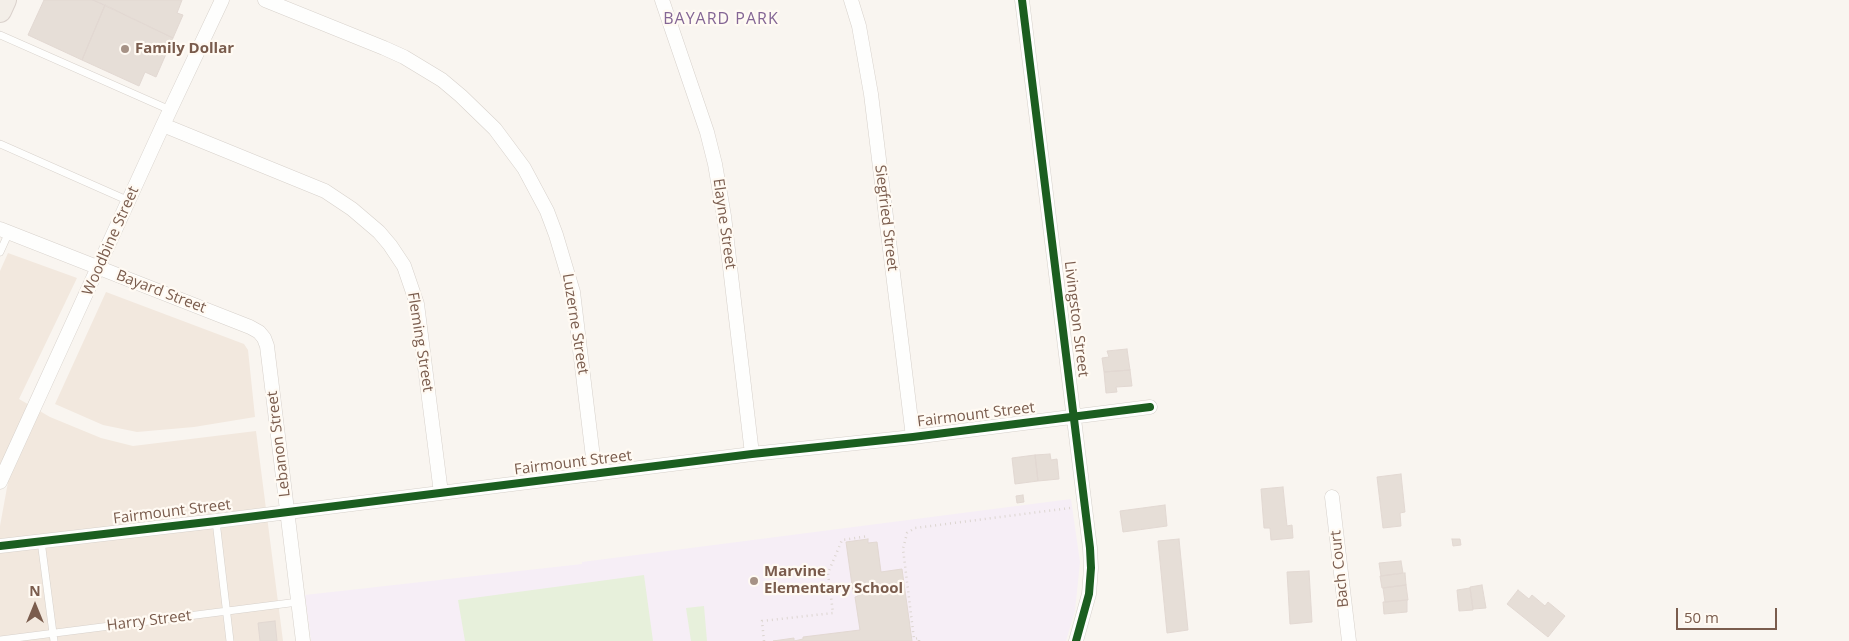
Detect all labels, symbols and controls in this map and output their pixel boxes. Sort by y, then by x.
district label: BAYARD PARK [662,9,780,29]
place label: Family Dollar [135,40,234,58]
marker: Family Dollar [119,43,131,55]
street label: Siegfried Street [871,164,901,272]
street label: Elayne Street [709,177,739,271]
street label: Woodbine Street [79,184,143,298]
street label: Livingston Street [1060,260,1092,378]
street label: Bayard Street [113,267,209,317]
street label: Luzerne Street [558,272,592,376]
street label: Fleming Street [403,291,437,393]
street label: Lebanon Street [264,390,294,498]
street label: Fairmount Street [916,399,1036,431]
street label: Fairmount Street [513,447,633,479]
street label: Fairmount Street [112,496,232,528]
street label: Bach Court [1327,530,1353,608]
place label: Marvine Elementary School [764,563,903,598]
marker: Marvine Elementary School [748,575,760,587]
north arrow [10,581,60,631]
text: N [29,581,41,600]
scale bar [1679,598,1780,630]
street label: Harry Street [106,607,192,635]
text: 50 m [1684,607,1719,627]

